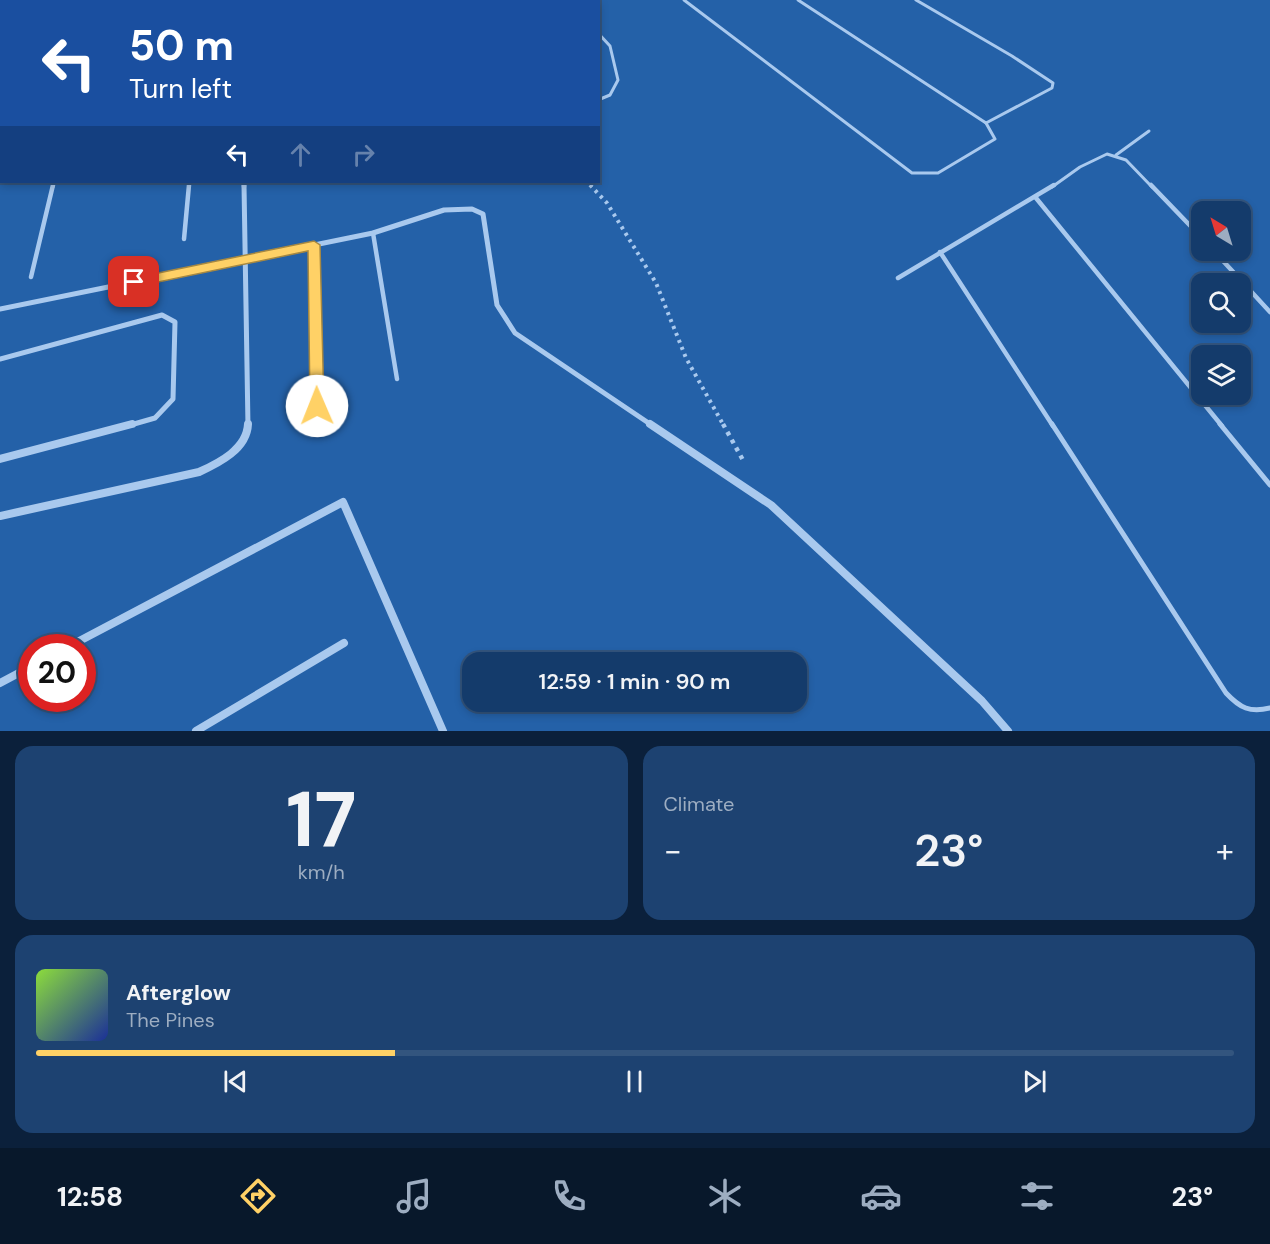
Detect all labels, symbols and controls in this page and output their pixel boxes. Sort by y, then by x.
text: 50 m [129,18,234,73]
icon: left [30,24,108,102]
text: Turn left [129,71,232,106]
icon: left [221,138,254,171]
icon: ahead [284,138,317,171]
icon: right [347,138,380,171]
north arrow [1191,201,1251,261]
map controls [1191,201,1251,405]
pin [108,256,159,307]
icon: arrive [117,265,150,298]
button: search [1191,273,1251,333]
button: layers [1191,345,1251,405]
position arrow [285,374,349,438]
speed limit sign: 20 [18,634,96,712]
text: 12:59 · 1 min · 90 m [539,667,730,696]
text: 17 [286,769,356,870]
text: Climate [664,791,734,817]
text: 23° [914,821,983,880]
text: − [664,829,682,872]
text: + [1216,829,1234,872]
text: km/h [298,859,345,885]
text: Afterglow [126,978,231,1007]
text: The Pines [126,1007,215,1033]
icon: previous [219,1065,252,1098]
icon: pause [618,1065,651,1098]
icon: next [1018,1065,1051,1098]
icon: directions [237,1175,279,1217]
icon: music [393,1175,435,1217]
icon: phone [548,1175,590,1217]
icon: climate [704,1175,746,1217]
icon: car [860,1175,902,1217]
icon: filters [1016,1175,1058,1217]
text: 12:58 [57,1179,123,1214]
text: 23° [1171,1179,1213,1214]

